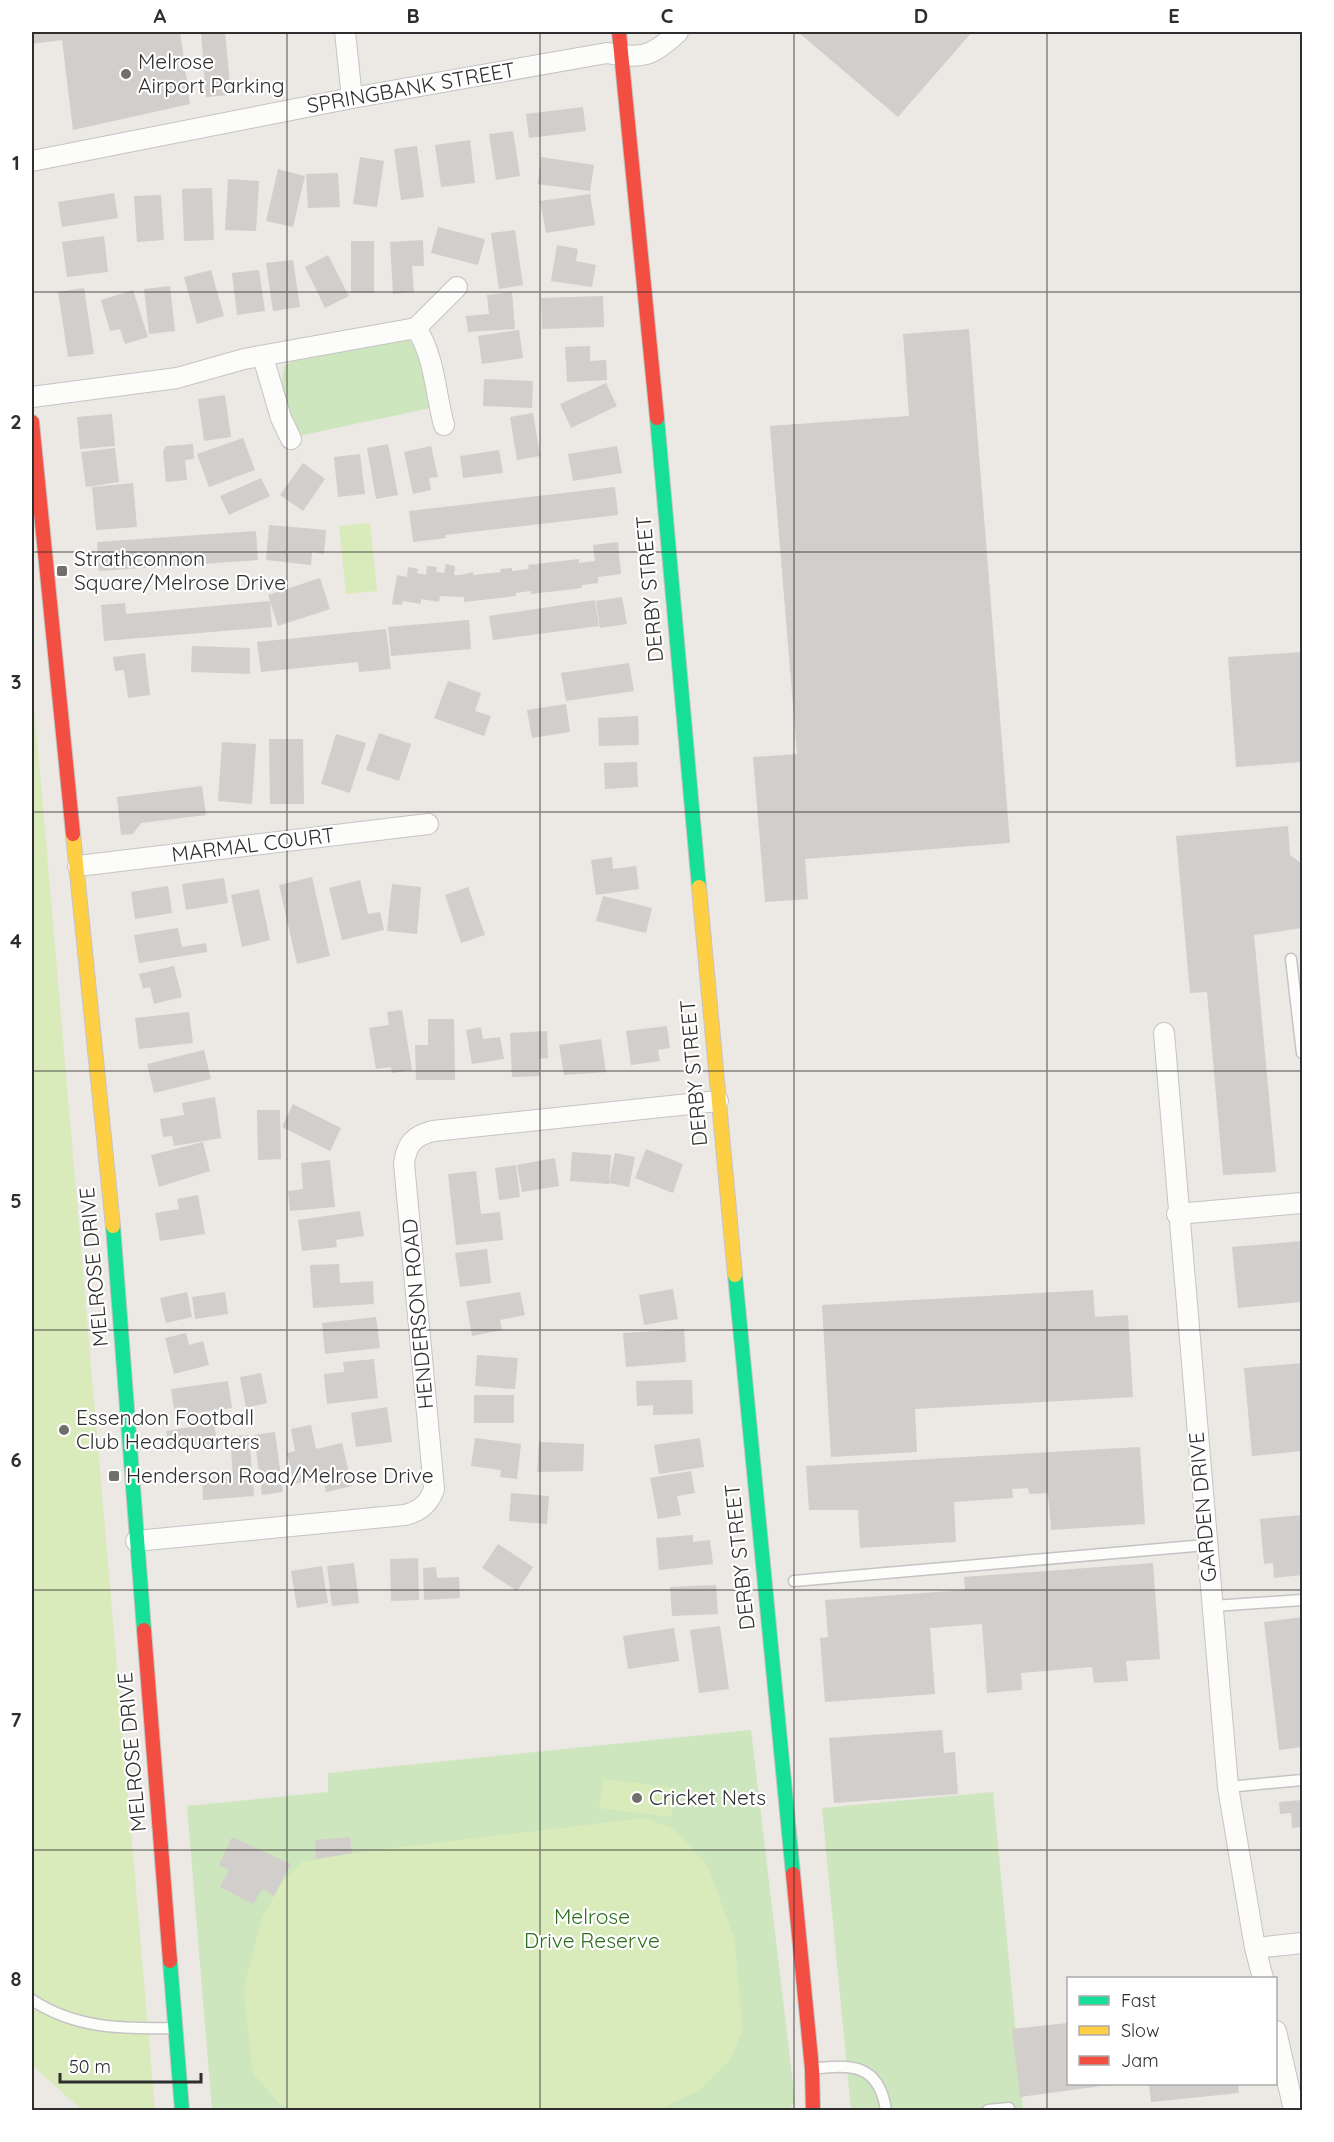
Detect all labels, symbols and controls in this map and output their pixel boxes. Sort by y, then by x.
text: A [154,3,167,28]
text: B [406,3,420,28]
text: C [661,3,674,28]
text: D [914,3,928,28]
text: E [1168,3,1180,28]
place label: Melrose Airport Parking [138,48,285,98]
street label: SPRINGBANK STREET [305,56,517,118]
marker: Melrose Airport Parking [119,67,133,81]
text: 1 [12,150,20,175]
text: 2 [10,409,22,434]
street label: DERBY STREET [630,515,668,663]
place label: Strathconnon Square/Melrose Drive [74,545,286,595]
marker: Strathconnon Square/Melrose Drive [55,564,69,578]
text: 3 [11,669,21,694]
street label: MARMAL COURT [170,821,336,867]
text: 4 [10,928,22,953]
street label: DERBY STREET [674,999,712,1147]
street label: MELROSE DRIVE [73,1186,113,1348]
text: 5 [10,1188,22,1213]
street label: HENDERSON ROAD [396,1218,438,1410]
place label: Essendon Football Club Headquarters [76,1404,260,1454]
marker: Essendon Football Club Headquarters [57,1423,71,1437]
street label: GARDEN DRIVE [1182,1431,1222,1583]
text: 6 [10,1447,22,1472]
place label: Henderson Road/Melrose Drive [126,1462,434,1488]
marker: Henderson Road/Melrose Drive [107,1469,121,1483]
street label: DERBY STREET [718,1483,760,1631]
street label: MELROSE DRIVE [111,1671,151,1833]
text: 7 [11,1707,22,1732]
place label: Cricket Nets [649,1784,766,1810]
marker: Cricket Nets [630,1791,644,1805]
park label: Melrose Drive Reserve [524,1903,660,1953]
text: 8 [11,1966,22,1991]
legend [1067,1977,1277,2085]
text: Fast [1121,1989,1156,2012]
text: Slow [1121,2019,1159,2042]
scale bar [60,2046,201,2084]
text: Jam [1121,2049,1159,2072]
text: 50 m [69,2055,111,2078]

